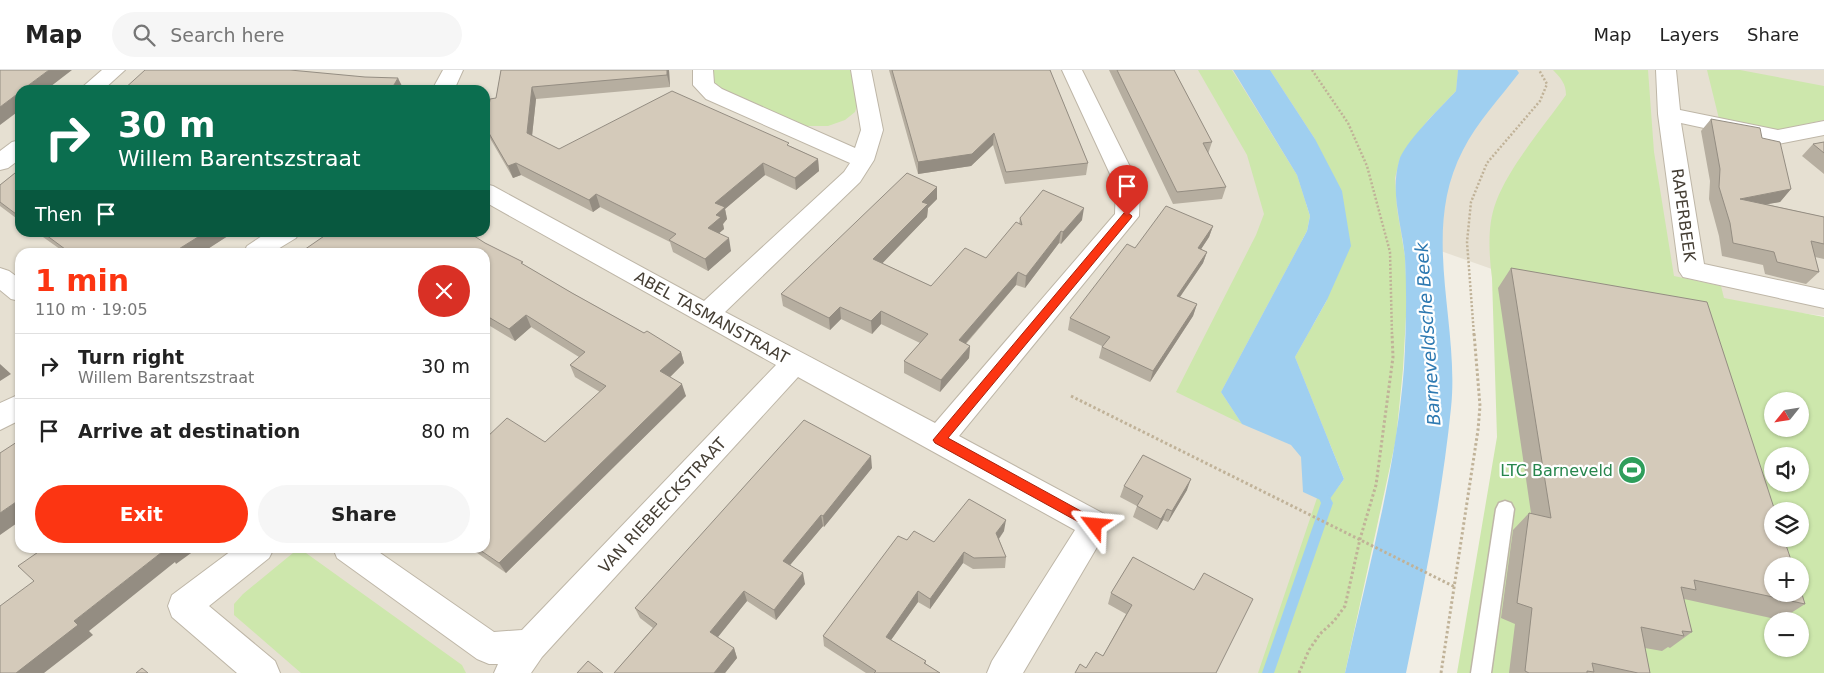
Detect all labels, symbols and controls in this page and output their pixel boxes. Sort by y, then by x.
search box [112,12,462,57]
text: Map [25,21,82,49]
icon: search [130,21,158,49]
text: Search here [170,24,284,46]
text: Map [1593,24,1631,45]
text: Layers [1659,24,1719,45]
text: Share [1747,24,1799,45]
icon: right [35,105,100,170]
text: 30 m [118,105,215,145]
text: Willem Barentszstraat [118,146,361,171]
pin [1106,165,1148,216]
street label: RAPERBEEK [1668,167,1700,263]
icon: arrive [1113,172,1141,200]
icon: arrive [92,200,120,228]
text: Then [35,203,82,225]
water label: Barneveldsche Beek [1411,240,1444,426]
text: 1 min [35,263,129,298]
button: close [418,265,470,317]
street label: ABEL TASMANSTRAAT [631,267,792,368]
text: 110 m · 19:05 [35,300,148,319]
text: Turn right [78,346,184,368]
icon: right [35,352,63,380]
text: 30 m [421,355,470,377]
text: Willem Barentszstraat [78,368,254,387]
north arrow [1764,392,1809,438]
map controls [1764,392,1809,657]
icon: arrive [35,417,63,445]
text: Arrive at destination [78,420,300,442]
text: 80 m [421,420,470,442]
street label: VAN RIEBEECKSTRAAT [595,434,730,577]
button: sound [1764,447,1809,492]
sports icon: LTC Barneveld [1617,455,1647,485]
place label: LTC Barneveld [1500,461,1613,480]
button: Exit [35,485,248,543]
button: Share [258,485,470,543]
position arrow [1068,498,1120,550]
button: layers [1764,502,1809,547]
button: + [1764,557,1809,602]
button: − [1764,612,1809,657]

